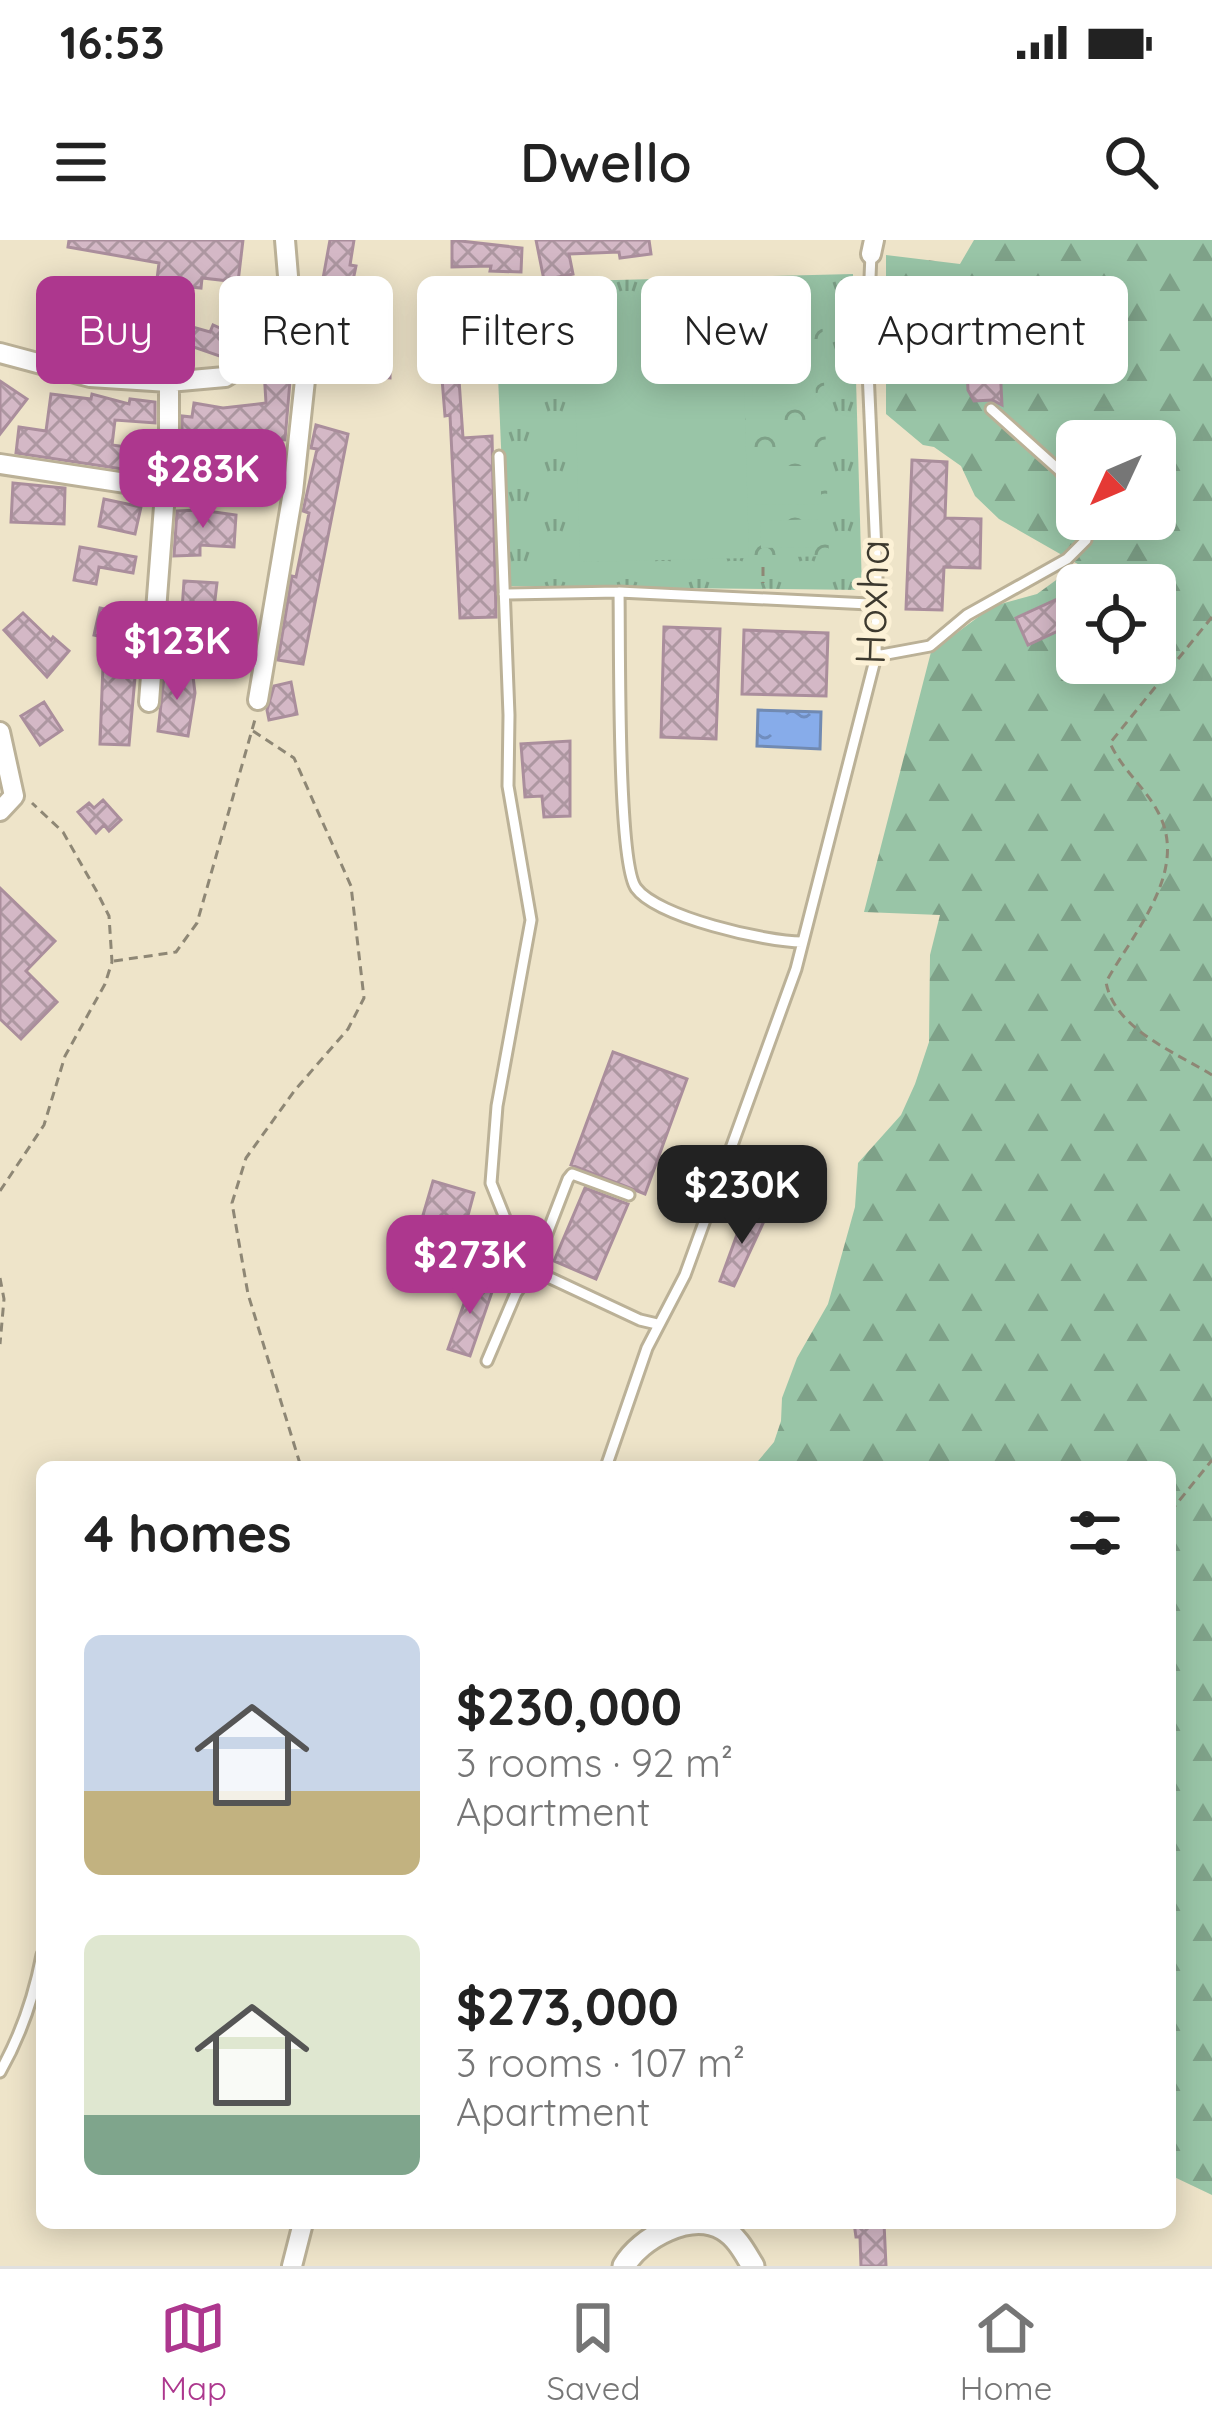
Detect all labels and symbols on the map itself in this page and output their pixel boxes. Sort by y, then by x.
north arrow [1056,420,1176,540]
pin: $283K [119,429,287,531]
street label: Hoxha [843,539,900,665]
pin: $123K [93,601,261,703]
pin: $230K [658,1145,826,1247]
pin: $273K [386,1215,554,1317]

